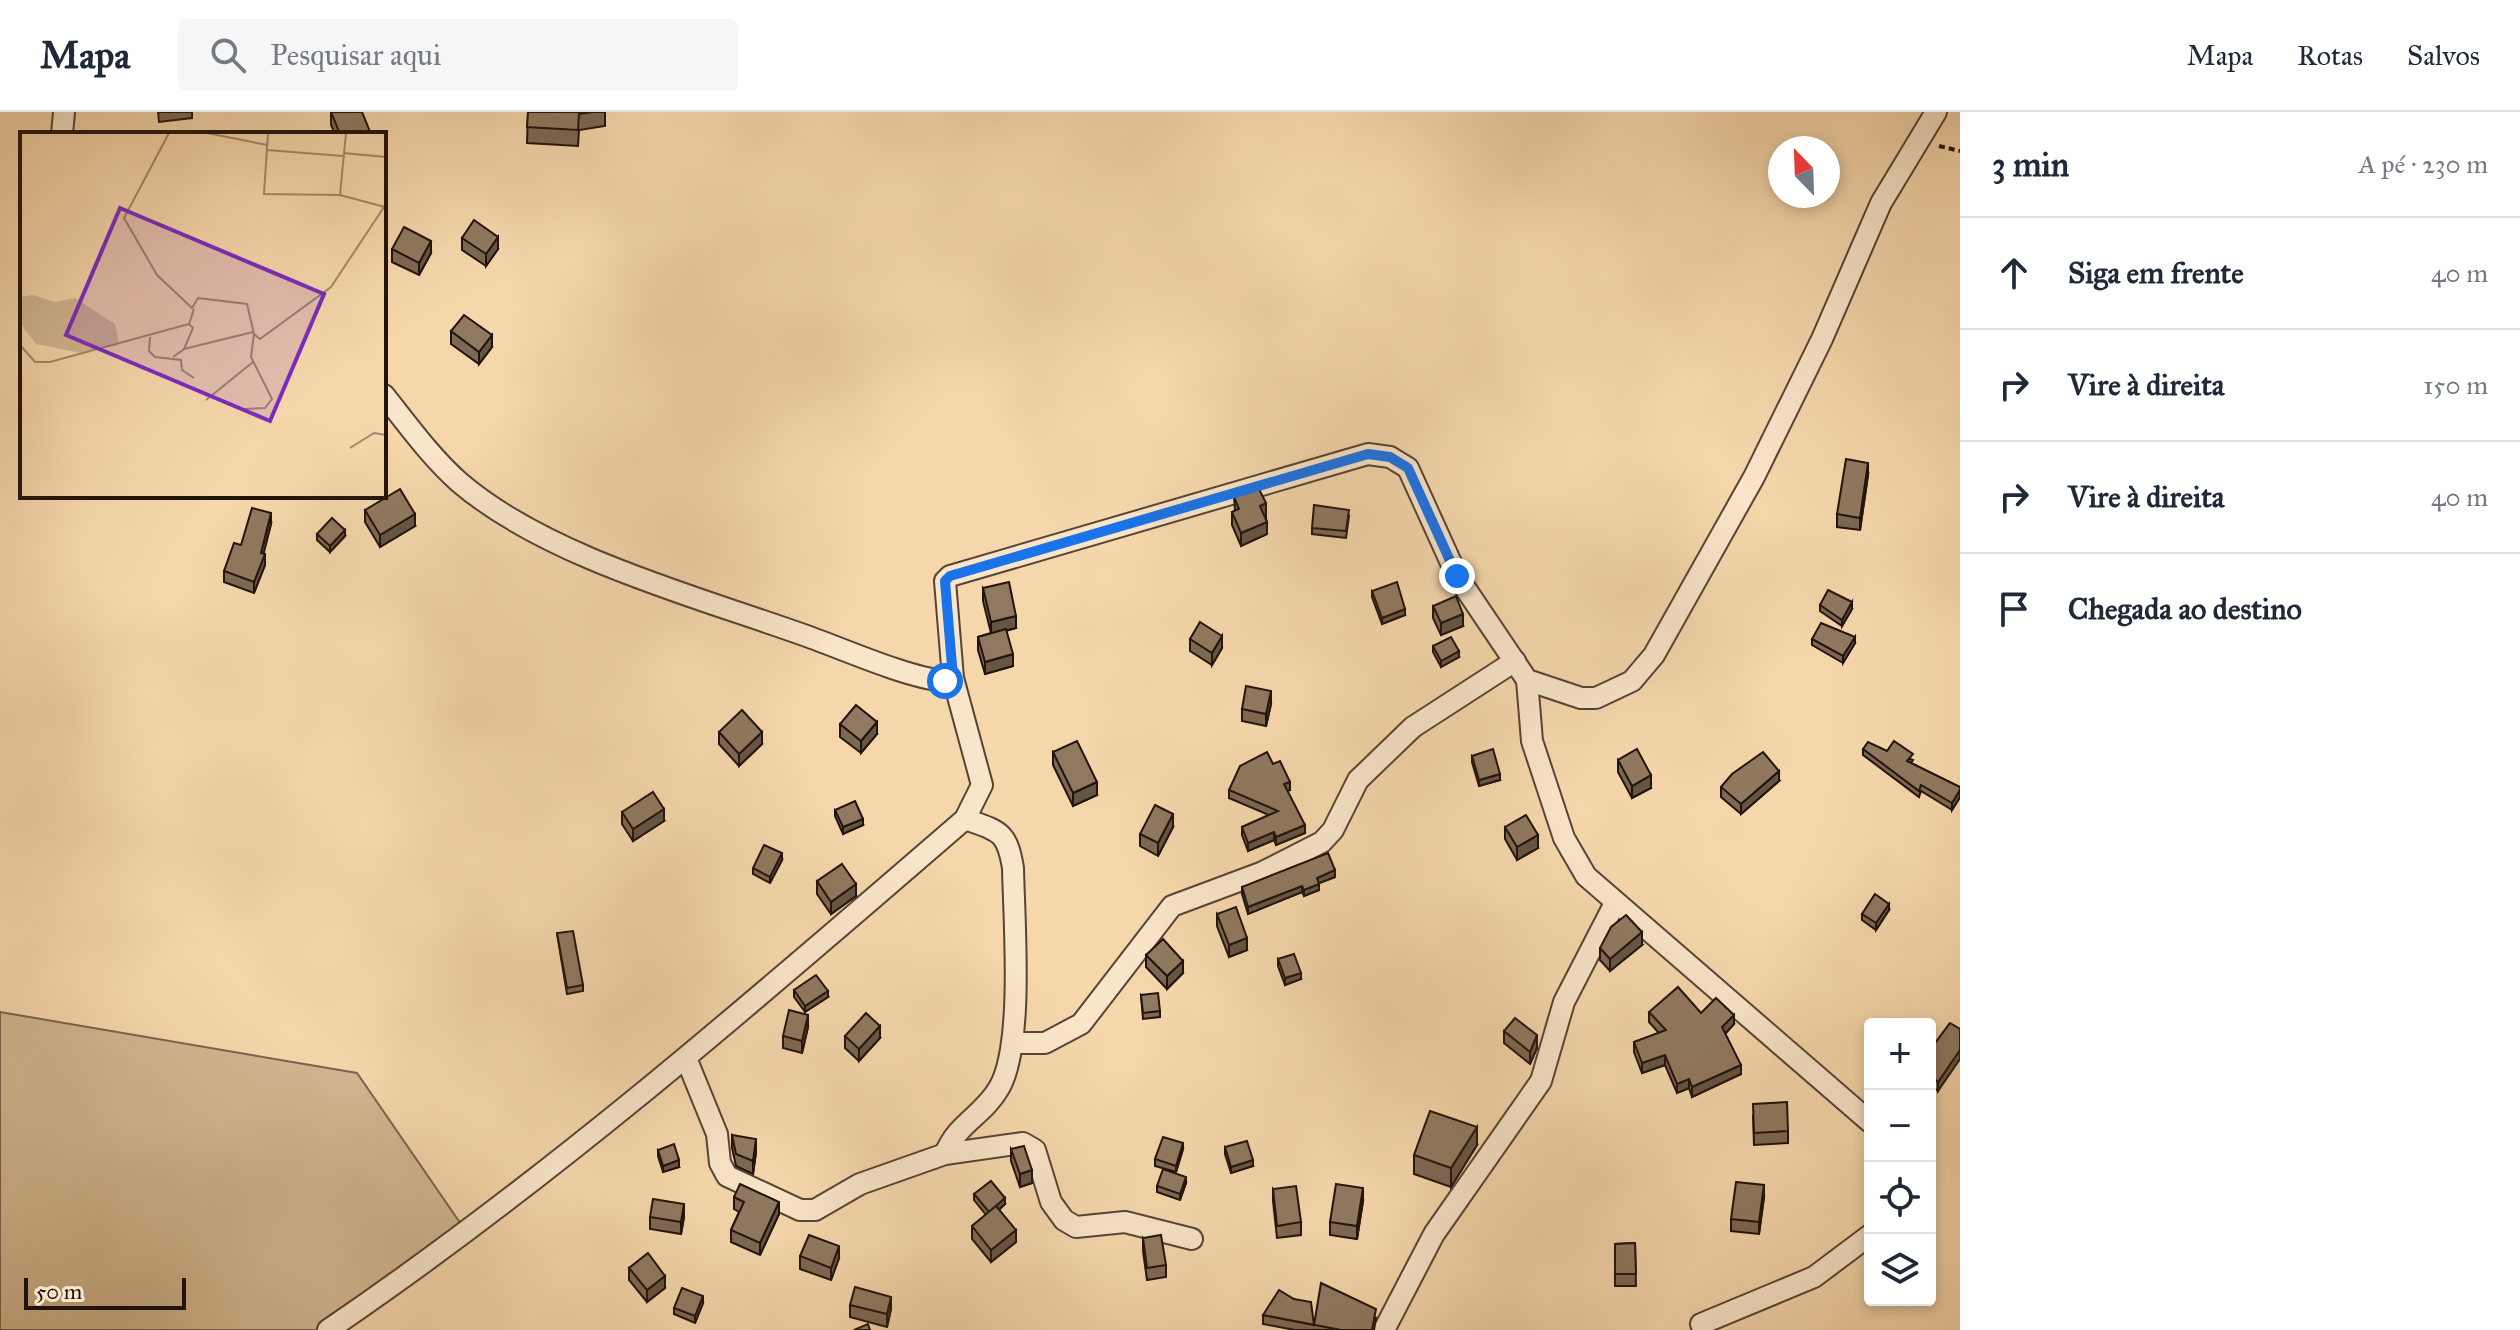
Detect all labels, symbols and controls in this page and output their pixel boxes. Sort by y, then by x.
search box [178,19,738,91]
text: Mapa [40,32,130,78]
icon: search [206,33,250,77]
text: Pesquisar aqui [270,37,441,73]
text: Mapa [2187,38,2253,73]
text: Rotas [2297,38,2363,73]
text: Salvos [2407,38,2480,73]
inset map [20,132,386,498]
north arrow [1768,136,1840,208]
text: 3 min [1992,144,2069,185]
text: A pé · 230 m [2358,148,2488,180]
icon: ahead [1992,251,2036,295]
text: Siga em frente [2068,255,2244,291]
text: 40 m [2431,257,2488,289]
icon: right [1992,363,2036,407]
text: Vire à direita [2068,367,2224,403]
text: 150 m [2423,369,2488,401]
icon: right [1992,475,2036,519]
text: Vire à direita [2068,479,2224,515]
text: 40 m [2431,481,2488,513]
route end [1439,558,1475,594]
icon: arrive [1992,587,2036,631]
text: Chegada ao destino [2068,591,2302,627]
route start [927,663,963,699]
map controls [1864,1018,1936,1306]
button: + [1864,1018,1936,1090]
button: − [1864,1090,1936,1162]
button: locate [1864,1162,1936,1234]
button: layers [1864,1234,1936,1306]
scale bar [24,1274,186,1310]
text: 50 m [36,1278,82,1305]

